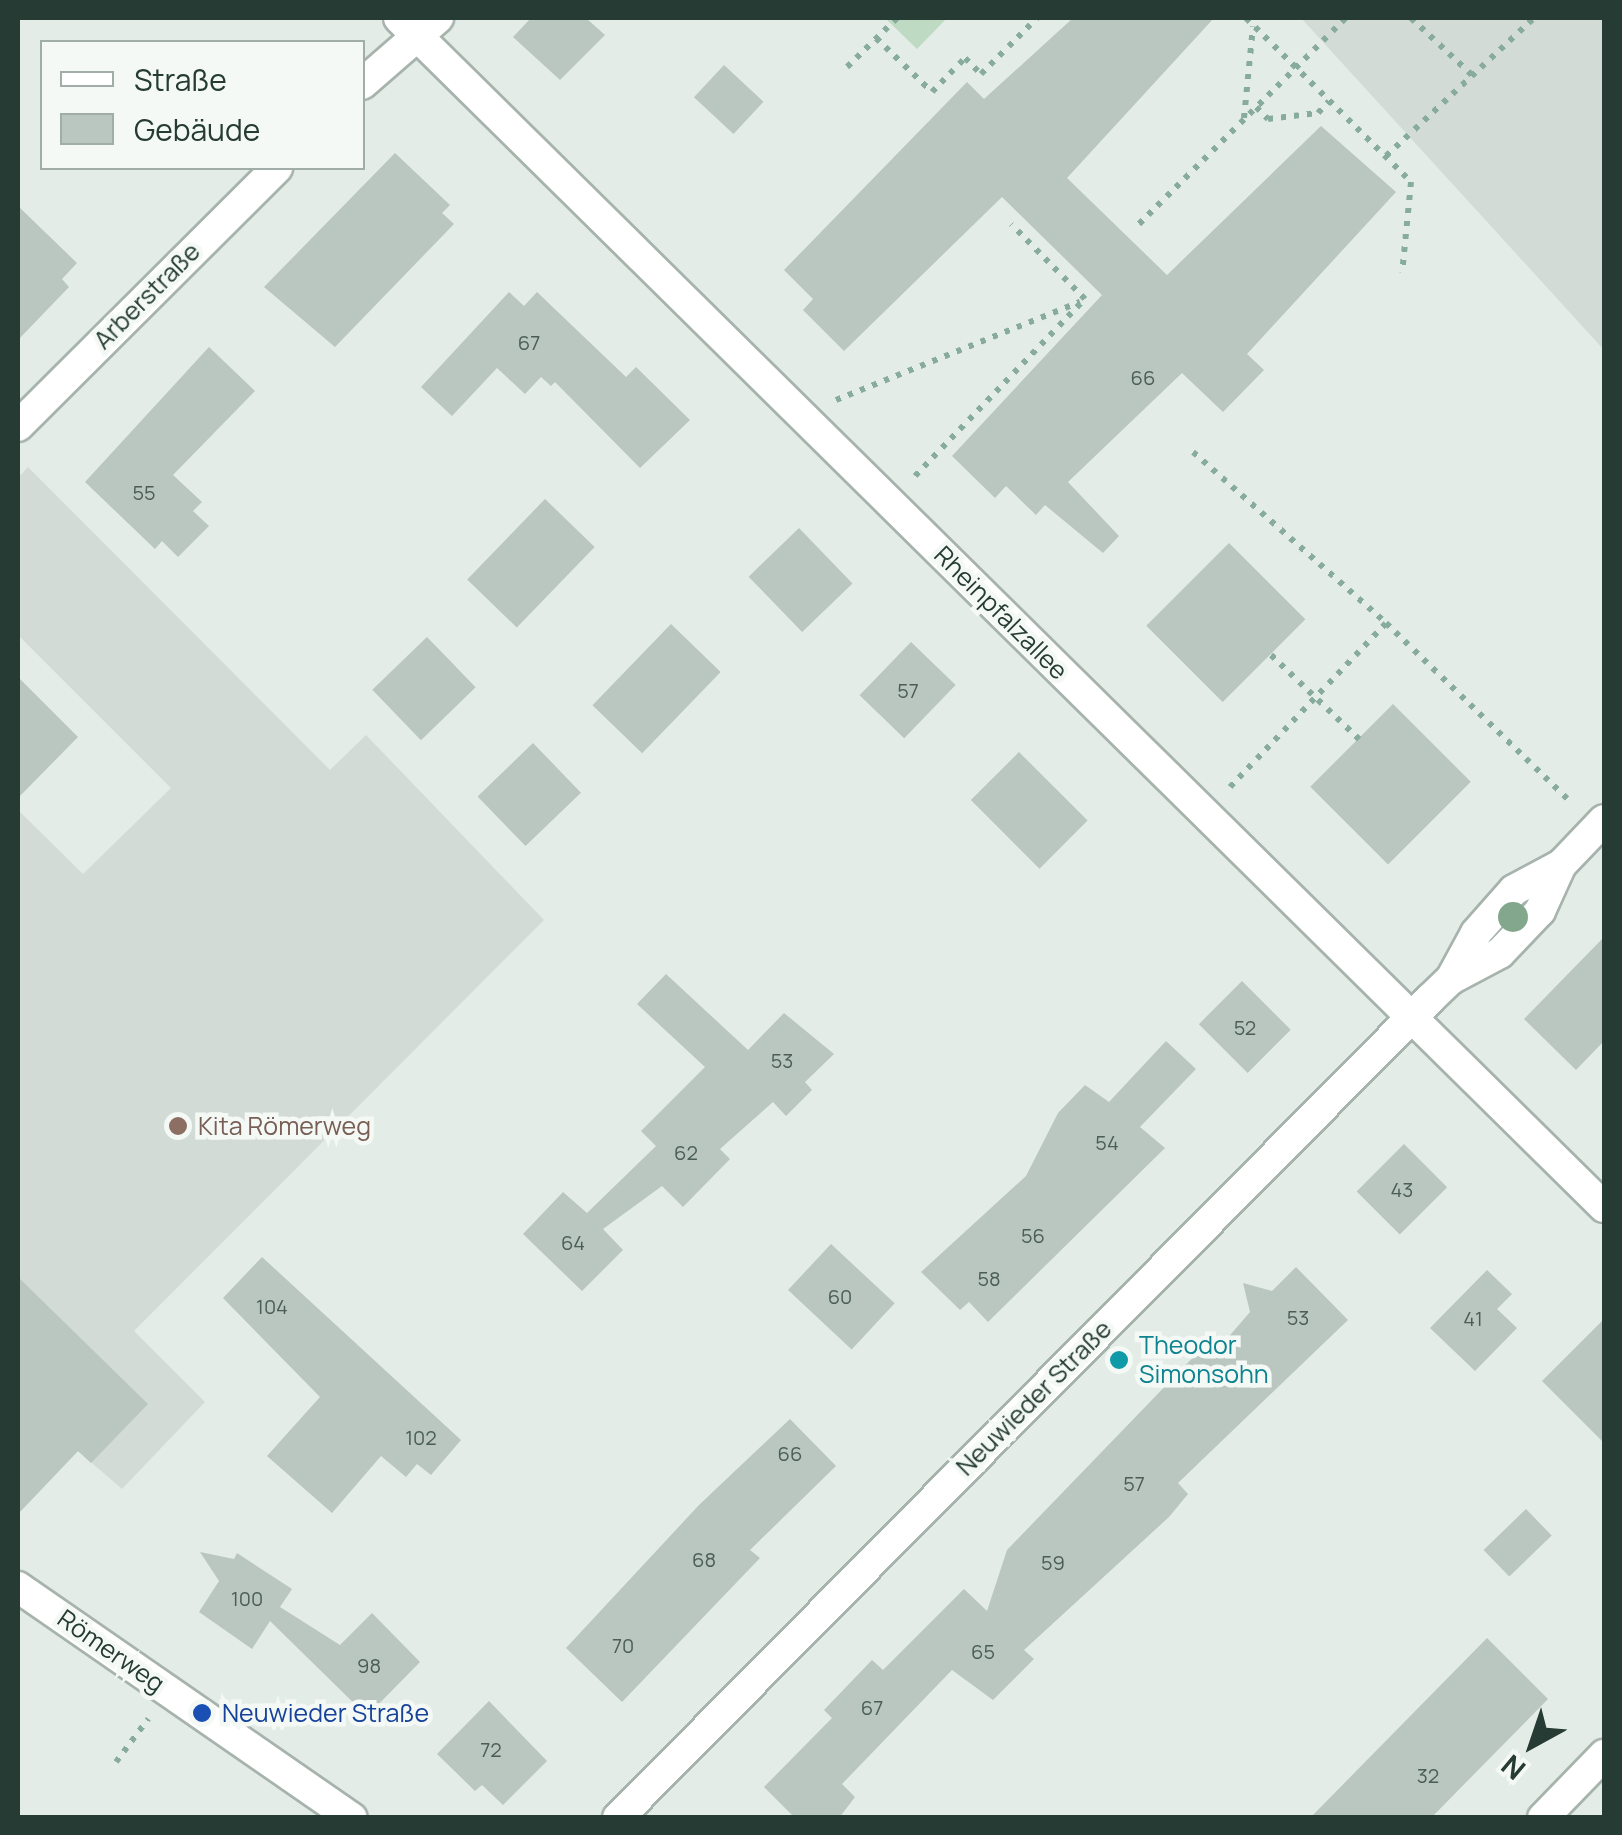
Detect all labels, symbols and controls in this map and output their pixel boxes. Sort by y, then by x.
legend [40,40,365,170]
text: Straße [134,59,227,100]
text: Gebäude [134,109,260,150]
street label: Arberstraße [88,237,206,355]
house number: 67 [518,330,540,354]
house number: 66 [1131,365,1155,389]
house number: 55 [132,480,156,504]
street label: Rheinpfalzallee [928,540,1074,686]
house number: 57 [897,678,919,702]
house number: 52 [1234,1015,1256,1039]
house number: 53 [771,1048,793,1072]
place label: Kita Römerweg [198,1111,371,1141]
marker: Kita Römerweg [167,1115,189,1137]
house number: 54 [1095,1130,1119,1154]
house number: 62 [674,1140,698,1164]
house number: 43 [1391,1177,1413,1201]
house number: 56 [1021,1223,1045,1247]
house number: 64 [561,1230,585,1254]
house number: 58 [977,1266,1001,1290]
house number: 60 [828,1284,852,1308]
house number: 104 [256,1294,288,1318]
house number: 53 [1287,1305,1309,1329]
house number: 41 [1463,1306,1483,1330]
street label: Neuwieder Straße [950,1314,1118,1482]
place label: Theodor Simonsohn [1139,1331,1269,1390]
marker: Theodor Simonsohn [1108,1349,1130,1371]
house number: 102 [405,1425,437,1449]
house number: 66 [778,1441,802,1465]
house number: 57 [1123,1471,1145,1495]
house number: 68 [692,1547,716,1571]
house number: 59 [1041,1550,1065,1574]
house number: 100 [231,1586,263,1610]
street label: Römerweg [52,1603,170,1699]
house number: 70 [612,1633,634,1657]
house number: 65 [971,1639,995,1663]
house number: 98 [357,1653,381,1677]
house number: 67 [861,1695,883,1719]
north arrow [1482,1695,1582,1795]
place label: Neuwieder Straße [222,1698,429,1728]
marker: Neuwieder Straße [191,1702,213,1724]
house number: 72 [480,1737,502,1761]
text: N [1493,1747,1533,1789]
house number: 32 [1417,1763,1439,1787]

